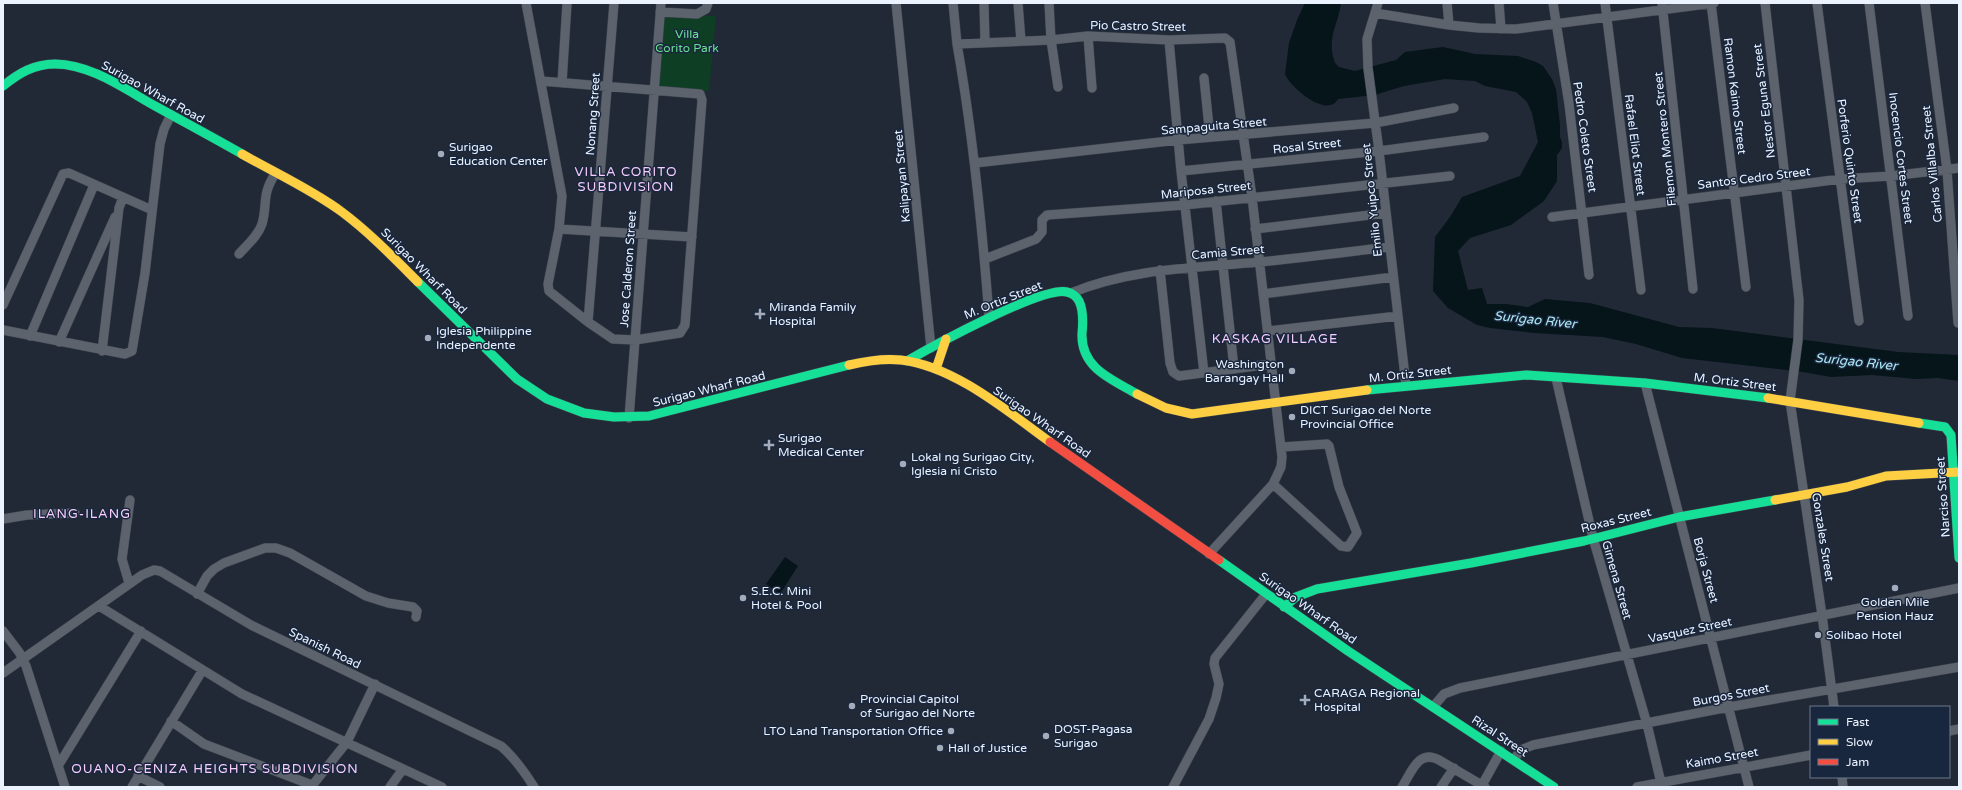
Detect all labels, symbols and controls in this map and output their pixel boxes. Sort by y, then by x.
street label: Pio Castro Street [1090,18,1186,34]
park label: Villa Corito Park [655,27,719,55]
street label: Ramon Kaimo Street [1721,37,1749,156]
street label: Nestor Eguna Street [1750,43,1778,159]
street label: Surigao Wharf Road [99,58,207,126]
street label: Filemon Montero Street [1651,71,1679,207]
street label: Nonang Street [583,72,603,156]
street label: Pedro Coleto Street [1570,81,1600,194]
street label: Inocencio Cortes Street [1886,91,1916,225]
street label: Rafael Eliot Street [1622,93,1648,197]
street label: Porferio Quinto Street [1834,98,1866,224]
street label: Carlos Villalba Street [1919,104,1945,223]
street label: Sampaguita Street [1161,114,1268,138]
street label: Kalipayan Street [891,129,913,223]
street label: Rosal Street [1272,135,1342,157]
place label: Surigao Education Center [449,140,548,168]
street label: Emilio Yuipco Street [1359,142,1385,257]
marker: Surigao Education Center [436,149,446,159]
district label: VILLA CORITO SUBDIVISION [575,164,677,195]
street label: Santos Cedro Street [1697,164,1812,192]
street label: Mariposa Street [1160,178,1252,202]
street label: Jose Calderon Street [617,210,639,328]
street label: Surigao Wharf Road [378,225,470,317]
street label: Camia Street [1191,242,1266,262]
street label: M. Ortiz Street [962,278,1044,322]
place label: Miranda Family Hospital [769,300,857,328]
marker: Miranda Family Hospital [754,308,766,320]
water label: Surigao River [1493,308,1579,332]
place label: Iglesia Philippine Independente [436,324,532,352]
district label: KASKAG VILLAGE [1212,331,1338,347]
marker: Iglesia Philippine Independente [423,333,433,343]
water label: Surigao River [1814,350,1900,374]
place label: Washington Barangay Hall [1205,357,1284,385]
street label: M. Ortiz Street [1368,363,1452,385]
marker: Washington Barangay Hall [1287,366,1297,376]
street label: Surigao Wharf Road [651,368,767,410]
street label: M. Ortiz Street [1693,370,1777,394]
street label: Surigao Wharf Road [991,383,1093,461]
place label: DICT Surigao del Norte Provincial Office [1300,403,1431,431]
marker: DICT Surigao del Norte Provincial Office [1287,412,1297,422]
place label: Surigao Medical Center [778,431,864,459]
marker: Surigao Medical Center [763,439,775,451]
place label: Lokal ng Surigao City, Iglesia ni Cristo [911,450,1034,478]
street label: Narciso Street [1933,456,1953,538]
marker: Lokal ng Surigao City, Iglesia ni Cristo [898,459,908,469]
street label: Gonzales Street [1809,492,1837,583]
street label: Roxas Street [1579,504,1653,536]
district label: ILANG-ILANG [33,506,131,522]
street label: Borja Street [1691,536,1722,605]
street label: Gimena Street [1599,539,1635,621]
street label: Surigao Wharf Road [1257,569,1359,647]
marker: Golden Mile Pension Hauz [1890,583,1900,593]
place label: S.E.C. Mini Hotel & Pool [751,584,822,612]
marker: S.E.C. Mini Hotel & Pool [738,593,748,603]
place label: Golden Mile Pension Hauz [1856,595,1934,623]
street label: Vasquez Street [1647,614,1734,646]
street label: Spanish Road [287,625,363,671]
place label: Solibao Hotel [1826,628,1902,642]
marker: Solibao Hotel [1813,630,1823,640]
street label: Burgos Street [1691,681,1771,709]
place label: CARAGA Regional Hospital [1314,686,1420,714]
place label: Provincial Capitol of Surigao del Norte [860,692,975,720]
marker: CARAGA Regional Hospital [1299,694,1311,706]
marker: Provincial Capitol of Surigao del Norte [847,701,857,711]
legend [1810,706,1950,778]
street label: Rizal Street [1469,713,1531,760]
text: Fast [1846,715,1870,729]
place label: DOST-Pagasa Surigao [1054,722,1132,750]
place label: LTO Land Transportation Office [763,724,943,738]
marker: LTO Land Transportation Office [946,726,956,736]
marker: DOST-Pagasa Surigao [1041,731,1051,741]
text: Slow [1846,735,1873,749]
place label: Hall of Justice [948,741,1027,755]
marker: Hall of Justice [935,743,945,753]
street label: Kaimo Street [1685,745,1760,771]
text: Jam [1846,755,1869,769]
district label: OUANO-CENIZA HEIGHTS SUBDIVISION [71,761,359,777]

